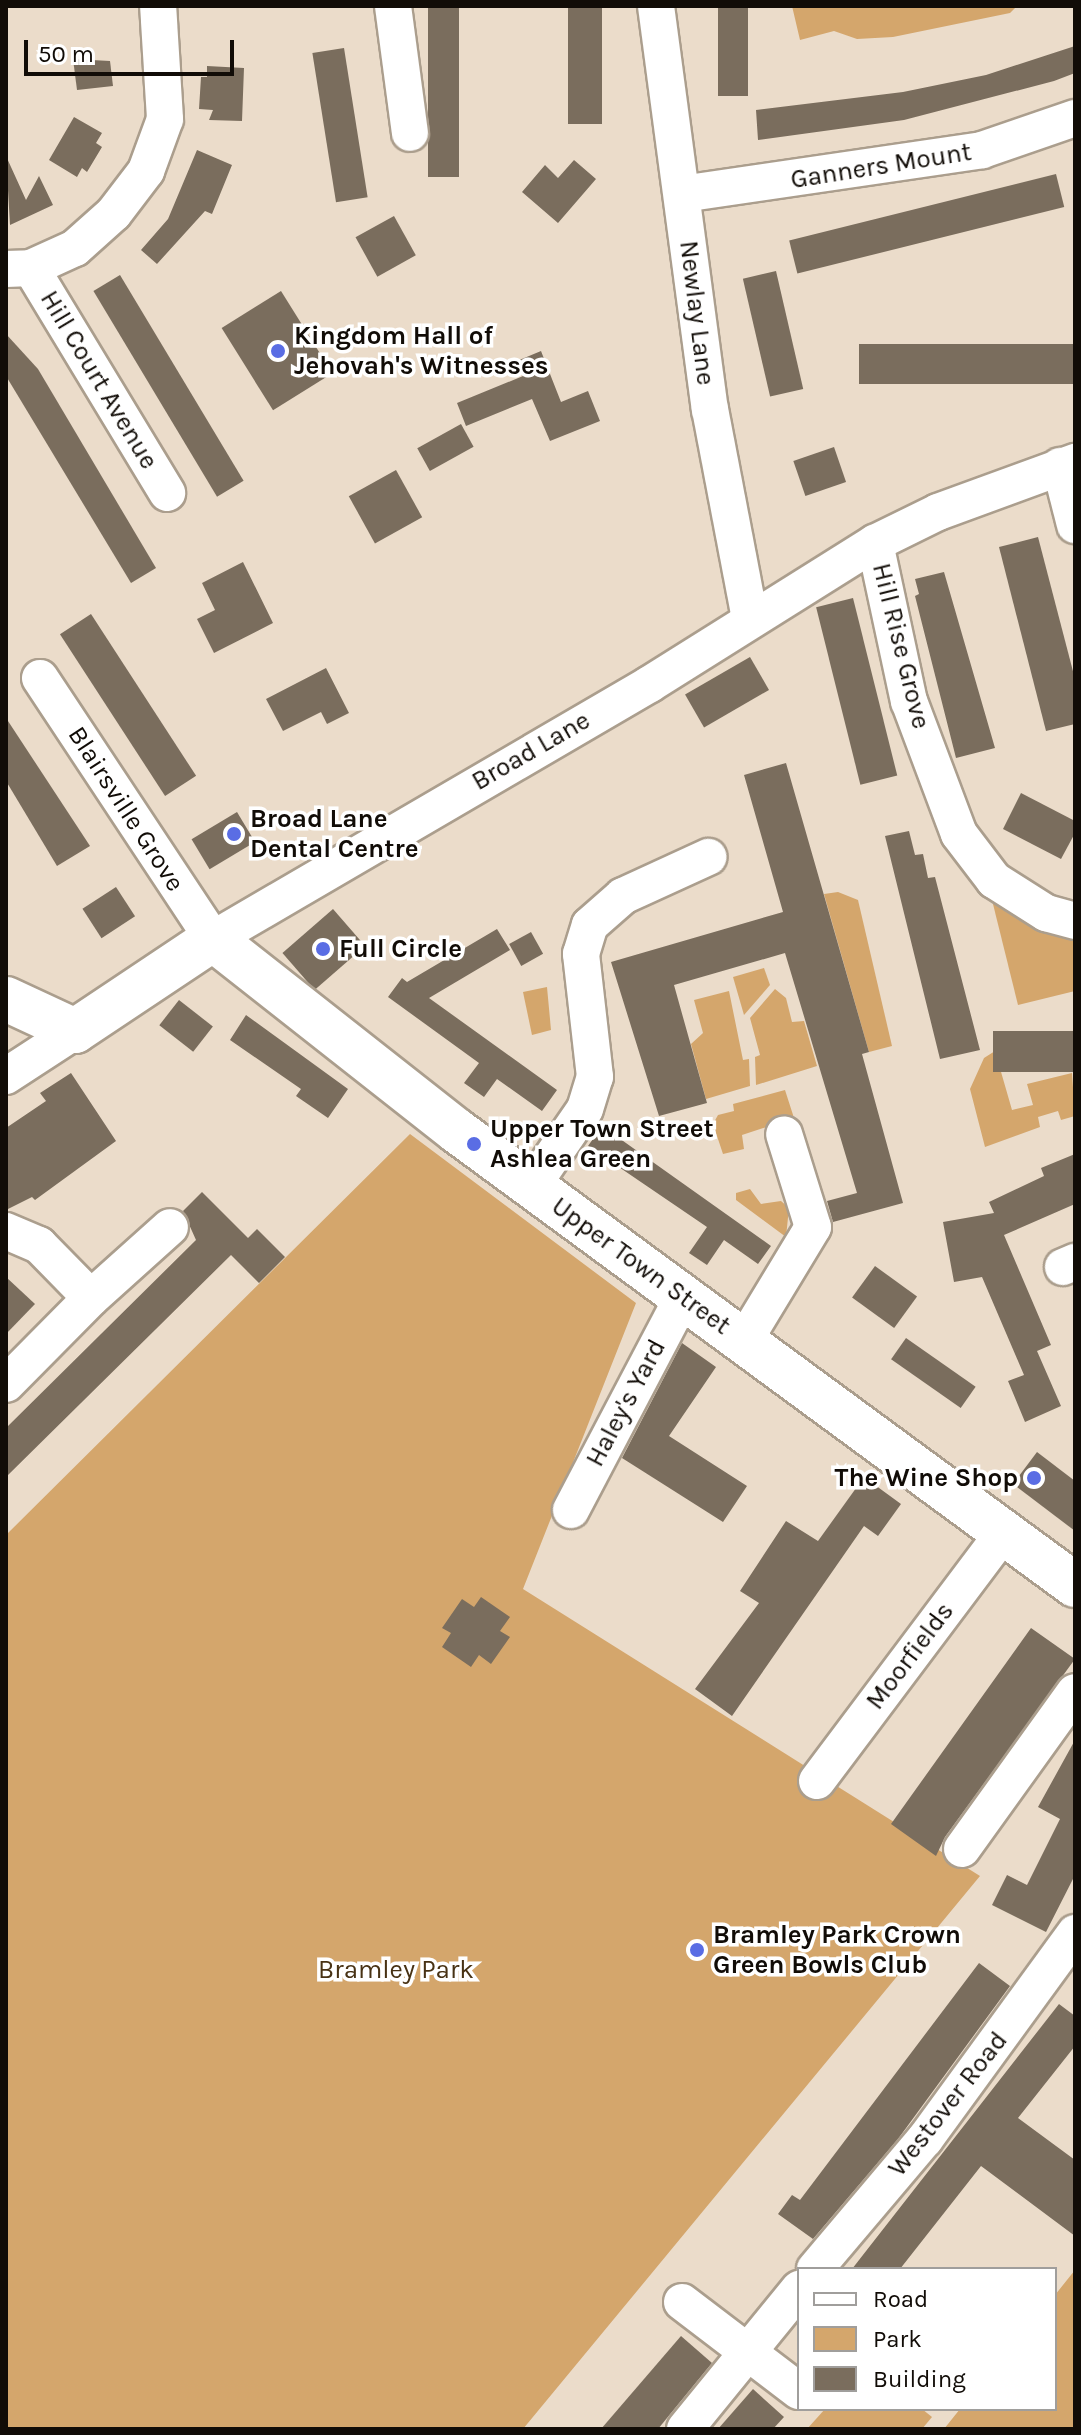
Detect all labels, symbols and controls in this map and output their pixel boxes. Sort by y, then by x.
scale bar [28,24,238,74]
text: 50 m [38,40,94,68]
street label: Ganners Mount [788,136,974,196]
street label: Newlay Lane [673,239,721,387]
street label: Hill Court Avenue [33,285,165,475]
place label: Kingdom Hall of Jehovah's Witnesses [294,320,548,382]
marker: Kingdom Hall of Jehovah's Witnesses [269,342,287,360]
street label: Hill Rise Grove [865,560,937,732]
street label: Broad Lane [466,705,596,797]
street label: Blairsville Grove [61,721,191,897]
place label: Broad Lane Dental Centre [250,803,418,864]
marker: Broad Lane Dental Centre [225,825,243,843]
place label: Full Circle [339,933,462,965]
marker: Full Circle [314,940,332,958]
place label: Upper Town Street Ashlea Green [490,1113,714,1174]
marker: Upper Town Street Ashlea Green [465,1135,483,1153]
street label: Upper Town Street [545,1191,737,1341]
street label: Haley's Yard [579,1334,673,1472]
place label: The Wine Shop [835,1462,1018,1494]
marker: The Wine Shop [1025,1469,1043,1487]
street label: Moorfields [860,1596,960,1716]
place label: Bramley Park Crown Green Bowls Club [713,1919,961,1980]
marker: Bramley Park Crown Green Bowls Club [688,1941,706,1959]
park label: Bramley Park [318,1954,474,1986]
street label: Westover Road [882,2025,1014,2183]
legend [797,2267,1057,2411]
text: Road [873,2285,928,2313]
text: Park [873,2325,922,2353]
text: Building [873,2365,966,2393]

